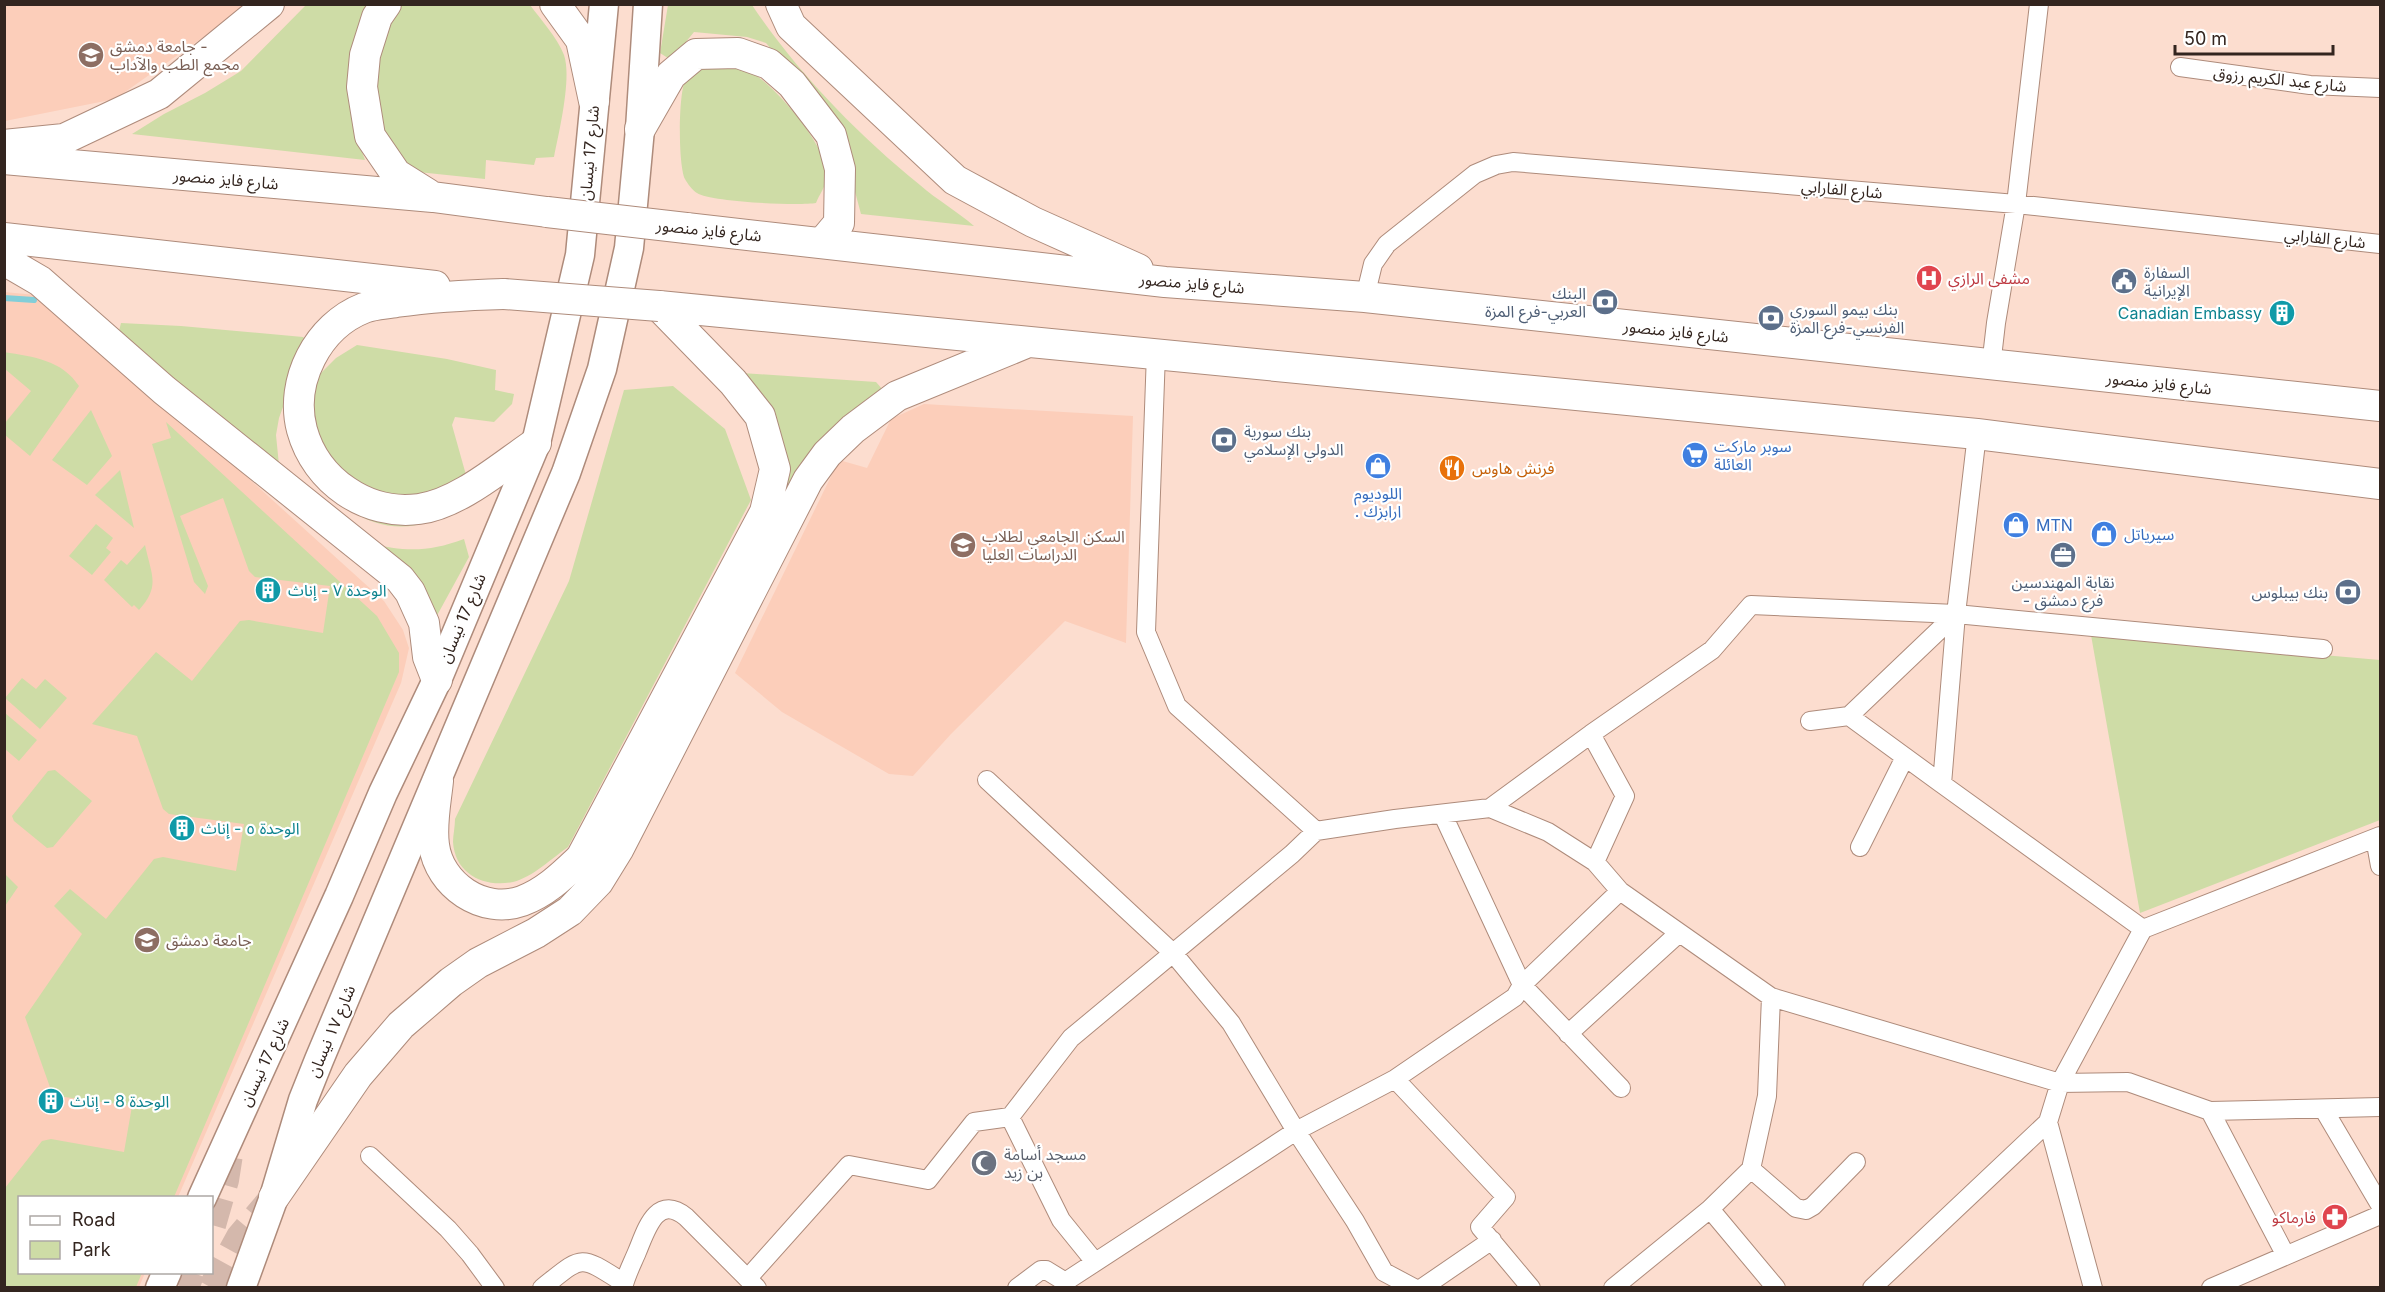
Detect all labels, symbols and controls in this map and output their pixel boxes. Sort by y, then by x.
scale bar [2175,18,2332,56]
text: 50 m [2184,28,2227,49]
place label: جامعة دمشق - مجمع الطب والآداب [110,36,240,77]
school or university icon: جامعة دمشق - مجمع الطب والآداب [76,40,106,70]
street label: شارع عبد الكريم رزوق [2212,62,2348,99]
street label: شارع 17 نيسان [575,105,606,202]
street label: شارع فايز منصور [171,164,279,197]
street label: شارع الفارابي [1800,175,1884,206]
street label: شارع فايز منصور [654,214,763,248]
street label: شارع الفارابي [2283,224,2367,255]
place label: السفارة الإيرانية [2144,262,2190,301]
hospital icon: مشفى الرازي [1914,263,1944,293]
public building icon: السفارة الإيرانية [2109,266,2139,296]
street label: شارع فايز منصور [1137,268,1245,301]
place label: مشفى الرازي [1948,268,2030,291]
place label: البنك العربي-فرع المزة [1485,283,1586,324]
bank icon: البنك العربي-فرع المزة [1590,287,1620,317]
building icon: Canadian Embassy [2267,298,2297,328]
place label: بنك بيمو السوري الفرنسي-فرع المزة [1790,299,1904,340]
bank icon: بنك بيمو السوري الفرنسي-فرع المزة [1756,303,1786,333]
place label: Canadian Embassy [2118,303,2262,323]
street label: شارع فايز منصور [1621,315,1730,349]
street label: شارع فايز منصور [2104,367,2213,401]
place label: بنك سورية الدولي الإسلامي [1244,421,1344,462]
bank icon: بنك سورية الدولي الإسلامي [1209,425,1239,455]
place label: سوبر ماركت العائلة [1714,436,1792,474]
supermarket icon: سوبر ماركت العائلة [1680,440,1710,470]
shop icon: اللوديوم . ارابزك [1363,451,1393,481]
restaurant icon: فرنش هاوس [1437,453,1467,483]
place label: فرنش هاوس [1472,458,1554,478]
place label: اللوديوم . ارابزك [1354,483,1402,521]
shop icon: MTN [2001,510,2031,540]
place label: MTN [2036,515,2073,535]
shop icon: سيرياتل [2089,519,2119,549]
place label: سيرياتل [2124,524,2174,544]
place label: السكن الجامعي لطلاب الدراسات العليا [982,526,1125,564]
school or university icon: السكن الجامعي لطلاب الدراسات العليا [948,530,978,560]
office icon: نقابة المهندسين - فرع دمشق [2048,540,2078,570]
street label: شارع 17 نيسان [434,570,493,667]
place label: نقابة المهندسين - فرع دمشق [2012,572,2114,613]
building icon: الوحدة ٧ - إناث [253,575,283,605]
bank icon: بنك بيبلوس [2333,577,2363,607]
place label: الوحدة ٧ - إناث [288,580,387,601]
place label: بنك بيبلوس [2251,582,2328,602]
building icon: الوحدة ٥ - إناث [167,813,197,843]
place label: الوحدة ٥ - إناث [201,818,300,839]
school or university icon: جامعة دمشق [132,925,162,955]
place label: جامعة دمشق [166,930,252,951]
street label: شارع ١٧ نيسان [303,982,362,1081]
street label: شارع 17 نيسان [235,1015,296,1111]
building icon: الوحدة 8 - إناث [36,1086,66,1116]
place label: الوحدة 8 - إناث [70,1091,169,1112]
place label: مسجد أسامة بن زيد [1004,1144,1086,1182]
mosque icon: مسجد أسامة بن زيد [969,1148,999,1178]
legend [18,1196,213,1274]
pharmacy icon: فارماكو [2320,1202,2350,1232]
place label: فارماكو [2272,1207,2316,1227]
text: Road [72,1209,115,1230]
text: Park [72,1239,111,1260]

